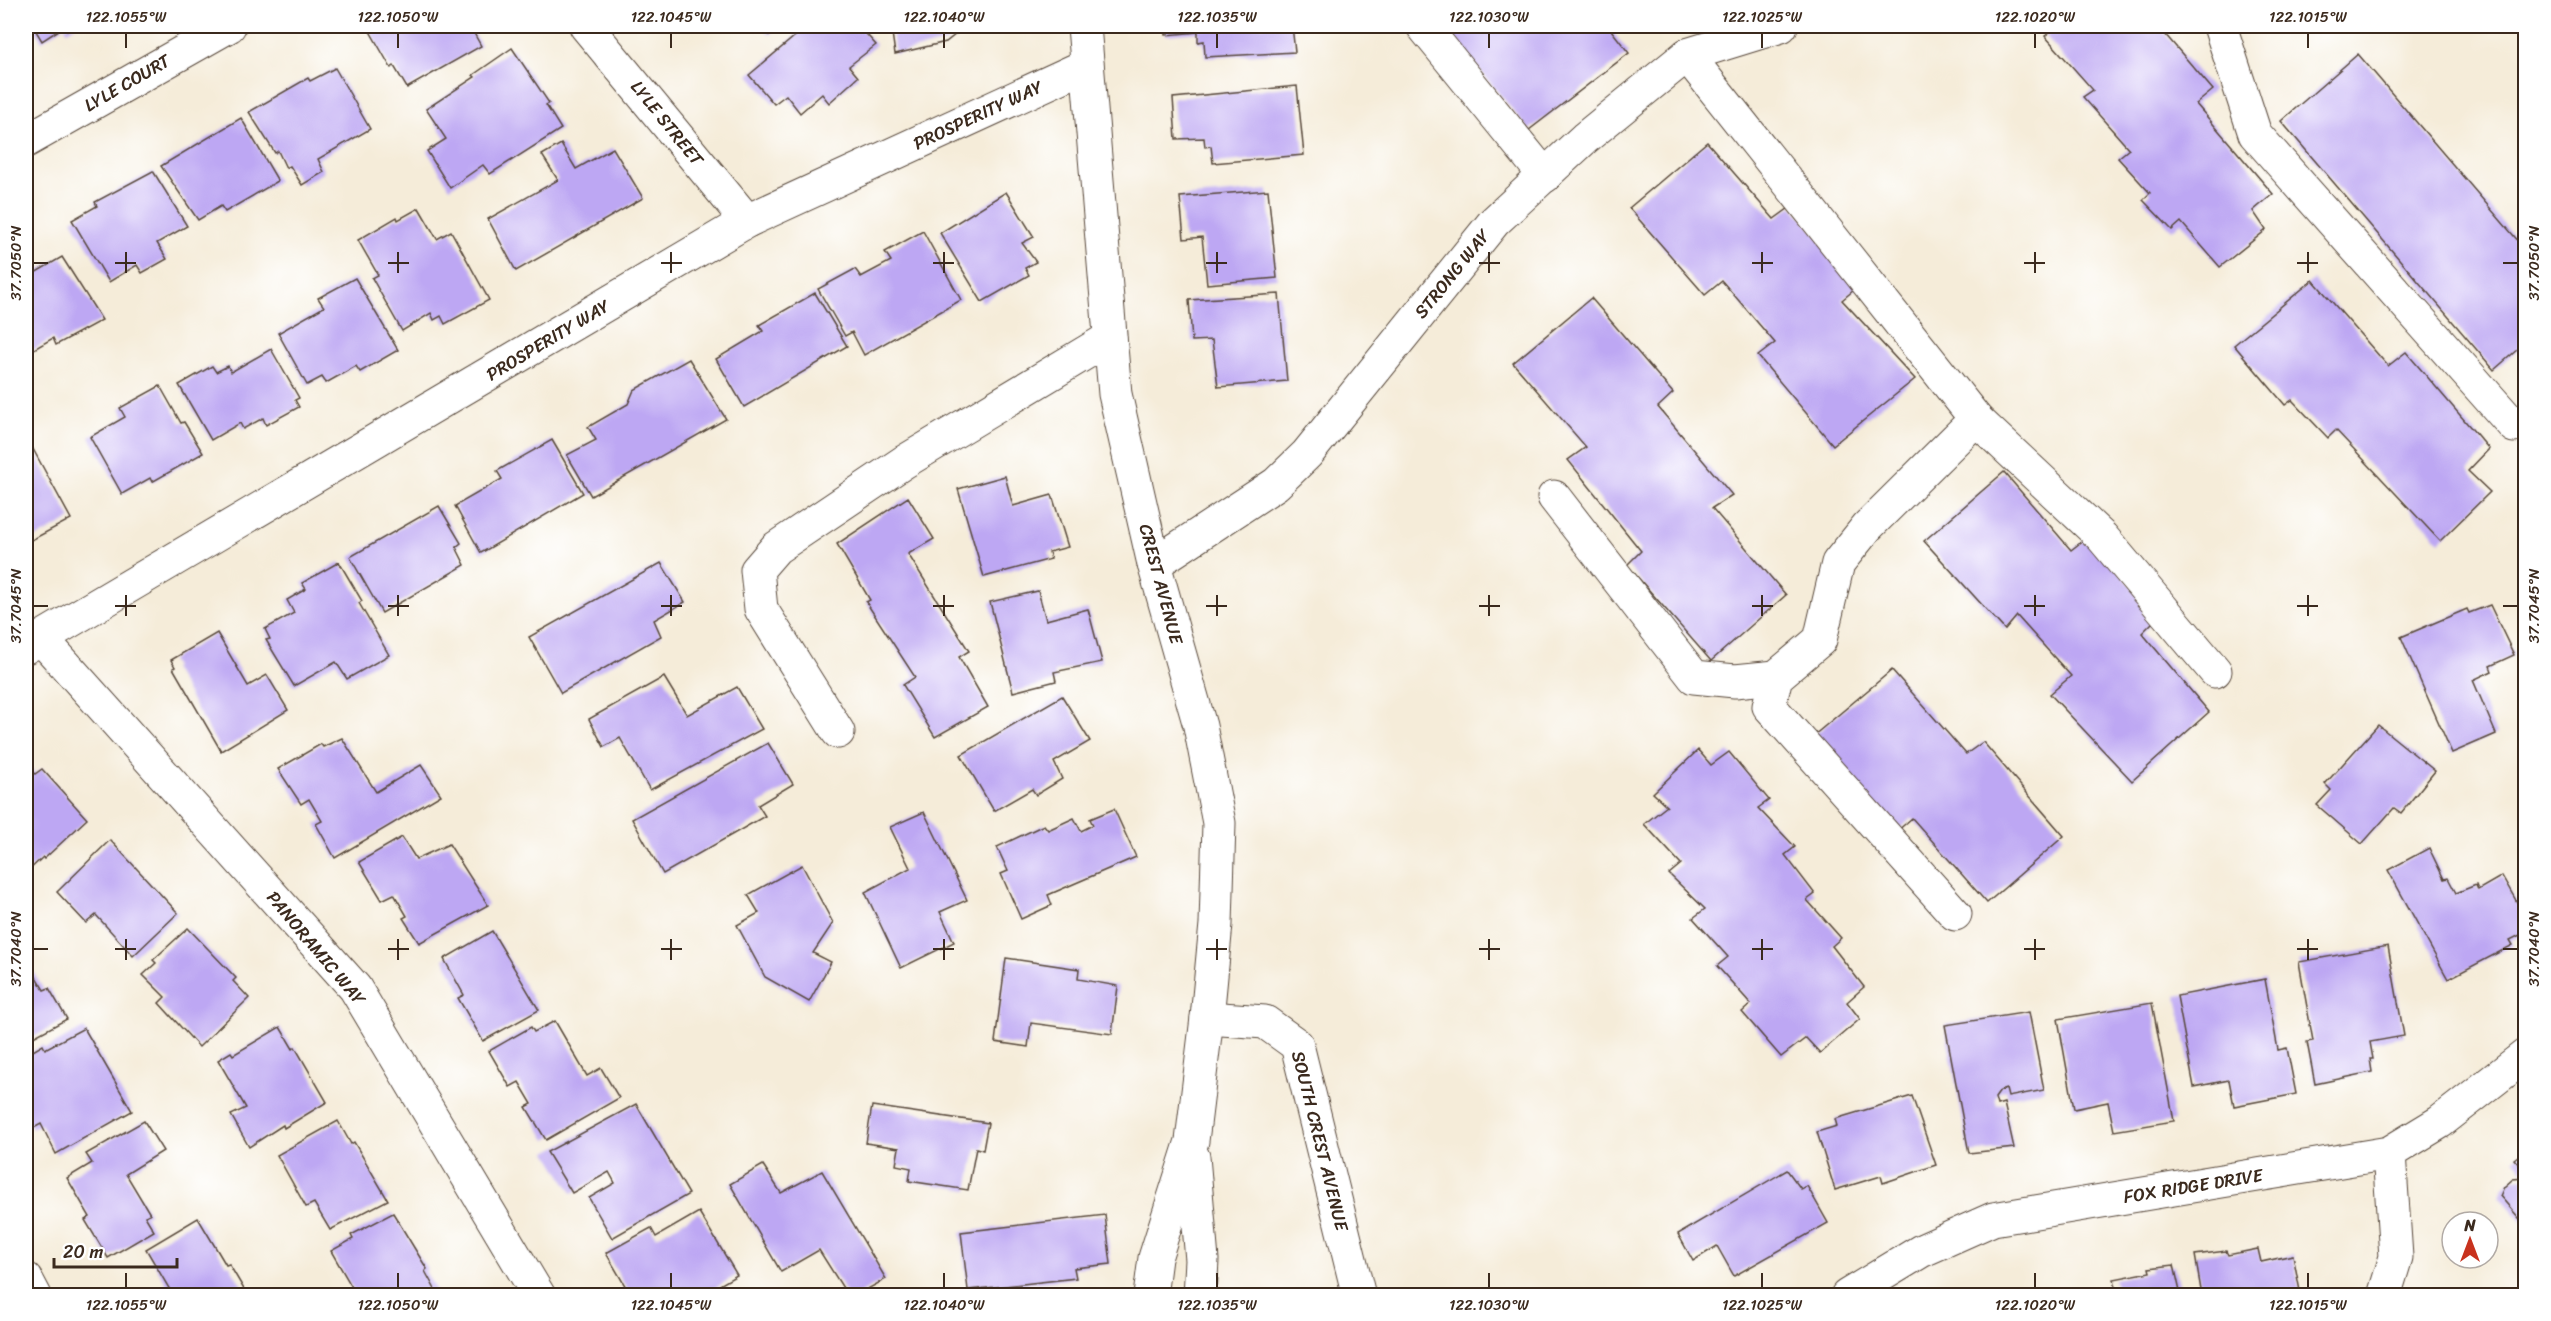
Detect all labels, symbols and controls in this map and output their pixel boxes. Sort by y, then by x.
text: 122.1055°W [86,4,167,30]
text: 122.1050°W [358,4,439,30]
text: 122.1045°W [631,4,712,30]
text: 122.1040°W [903,4,985,30]
text: 122.1035°W [1177,4,1257,30]
text: 122.1030°W [1449,4,1529,30]
text: 122.1025°W [1722,4,1802,30]
text: 122.1020°W [1995,4,2076,30]
text: 122.1015°W [2269,4,2347,30]
street label: LYLE COURT [78,45,177,121]
street label: PROSPERITY WAY [908,70,1049,159]
street label: LYLE STREET [622,73,712,174]
street label: STRONG WAY [1406,221,1499,326]
text: 37.7050°N [3,225,29,300]
text: 37.7050°N [2521,225,2547,300]
street label: PROSPERITY WAY [480,290,617,390]
street label: CREST AVENUE [1130,520,1193,649]
text: 37.7045°N [3,568,29,643]
text: 37.7045°N [2521,568,2547,643]
street label: PANORAMIC WAY [258,883,374,1013]
text: 37.7040°N [3,911,29,987]
text: 37.7040°N [2521,911,2547,987]
street label: SOUTH CREST AVENUE [1282,1048,1358,1235]
street label: FOX RIDGE DRIVE [2121,1159,2266,1213]
north arrow [2440,1210,2500,1270]
text: N [2463,1211,2476,1240]
scale bar [54,1231,177,1269]
text: 20 m [63,1236,103,1268]
text: 122.1055°W [86,1292,167,1318]
text: 122.1050°W [358,1292,439,1318]
text: 122.1045°W [631,1292,712,1318]
text: 122.1040°W [903,1292,985,1318]
text: 122.1035°W [1177,1292,1257,1318]
text: 122.1030°W [1449,1292,1529,1318]
text: 122.1025°W [1722,1292,1802,1318]
text: 122.1020°W [1995,1292,2076,1318]
text: 122.1015°W [2269,1292,2347,1318]

